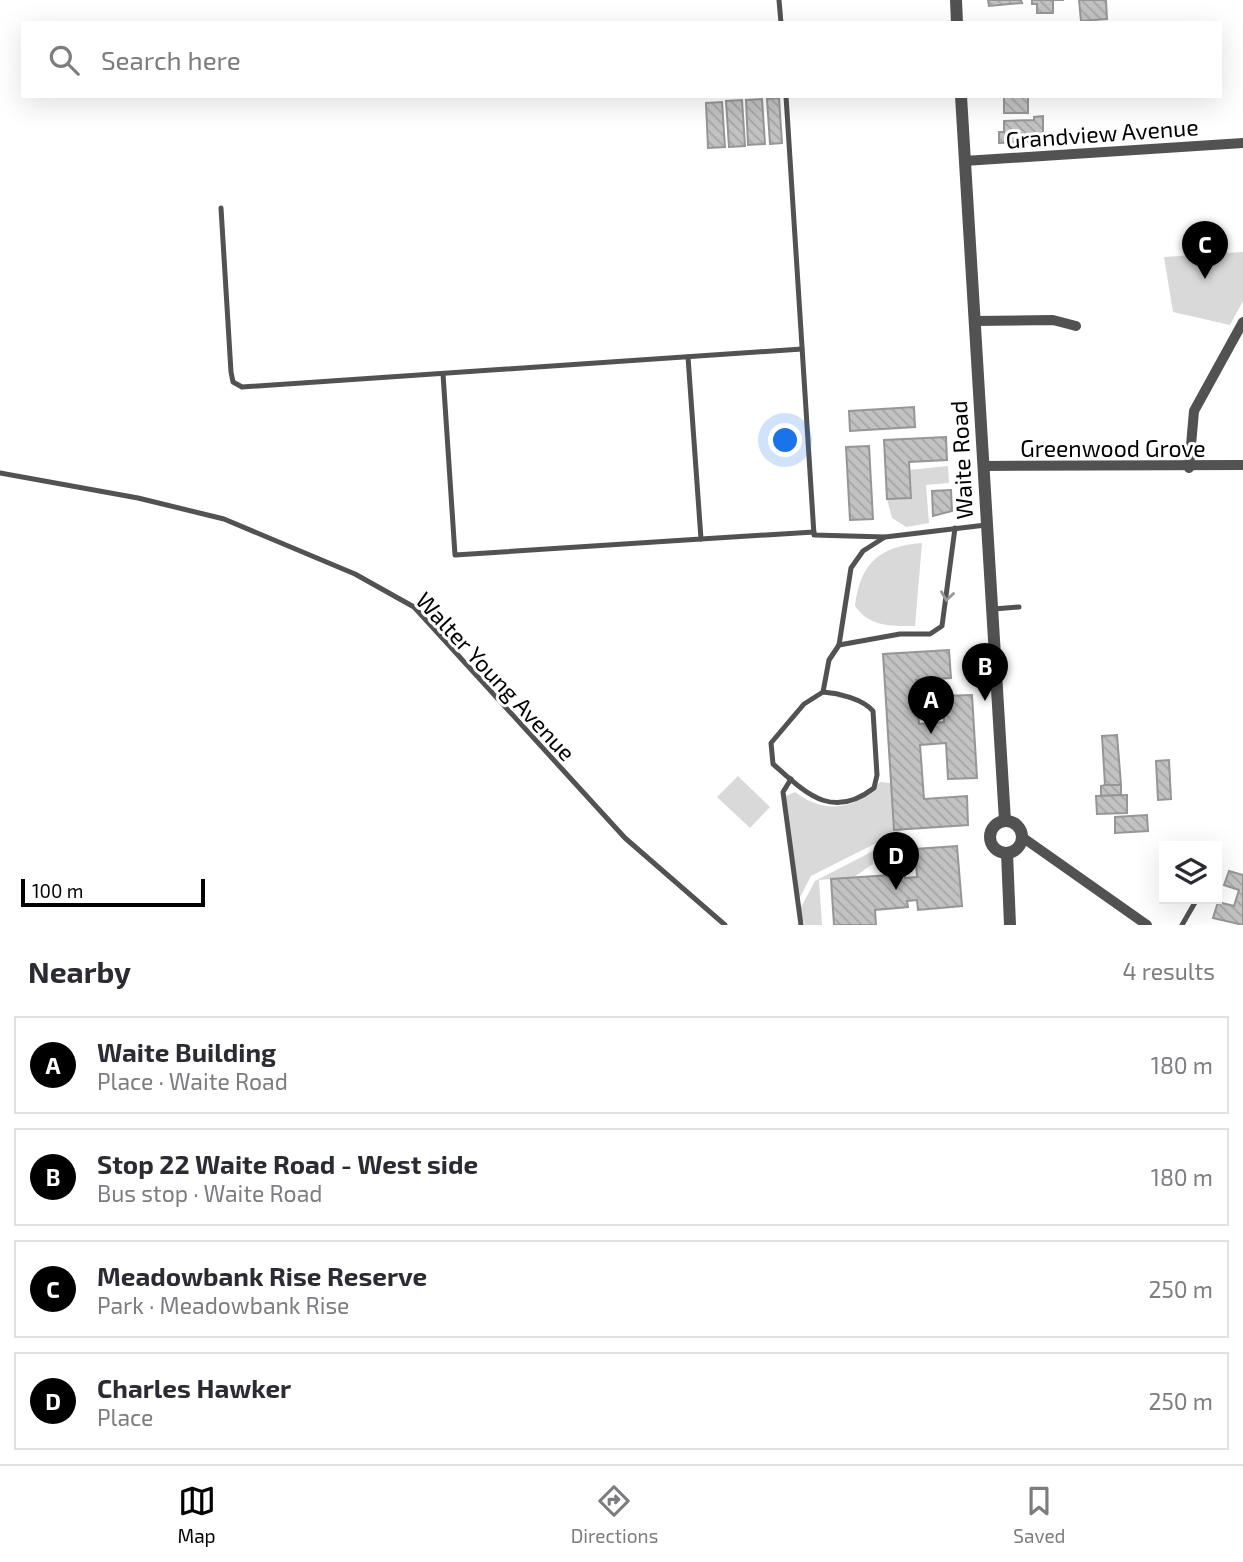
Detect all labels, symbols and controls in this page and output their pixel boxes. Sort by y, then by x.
search box [21,21,1222,98]
icon: search [45,41,83,79]
text: Search here [101,44,241,75]
street label: Grandview Avenue [1005,112,1199,154]
pin: C [1182,221,1228,279]
street label: Waite Road [944,400,978,520]
your location [768,423,802,457]
street label: Greenwood Grove [1020,434,1206,462]
street label: Walter Young Avenue [410,586,582,766]
one-way arrow [940,590,955,602]
pin: B [962,643,1008,701]
pin: A [908,676,954,734]
pin: D [873,832,919,890]
map controls [1159,841,1222,904]
button: layers [1159,841,1222,904]
scale bar [21,876,205,908]
text: 100 m [32,879,83,902]
text: Nearby [28,953,131,989]
text: 4 results [1123,957,1215,985]
text: Waite Building [97,1036,276,1067]
text: A [45,1051,61,1079]
text: 180 m [1151,1051,1213,1079]
text: Place · Waite Road [97,1067,288,1095]
text: Stop 22 Waite Road - West side [97,1148,478,1179]
text: B [46,1163,60,1191]
text: 180 m [1151,1163,1213,1191]
text: Bus stop · Waite Road [97,1179,323,1207]
text: Meadowbank Rise Reserve [97,1260,427,1291]
text: C [46,1275,60,1303]
text: 250 m [1149,1275,1213,1303]
text: Park · Meadowbank Rise [97,1291,349,1319]
text: Charles Hawker [97,1372,291,1403]
text: D [45,1387,61,1415]
text: 250 m [1149,1387,1213,1415]
text: Place [97,1403,153,1431]
tab: Map [178,1482,216,1547]
tab: Directions [571,1482,658,1547]
tab: Saved [1013,1482,1065,1547]

